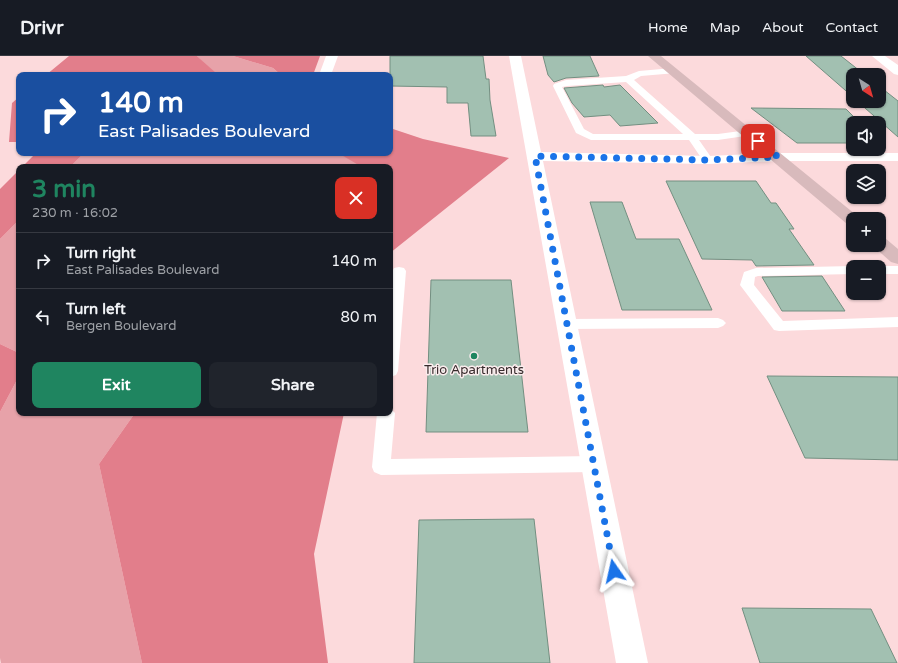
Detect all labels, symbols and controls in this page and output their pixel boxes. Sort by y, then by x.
text: Drivr [20,17,63,39]
text: Home [648,19,688,36]
text: Map [710,19,740,36]
text: About [762,19,804,36]
text: Contact [826,19,878,36]
north arrow [846,68,886,108]
map controls [846,68,886,300]
text: 140 m [98,86,184,120]
icon: right [32,88,84,140]
button: sound [846,116,886,156]
text: East Palisades Boulevard [98,120,310,142]
pin [741,124,775,158]
icon: arrive [747,130,769,152]
button: layers [846,164,886,204]
text: 3 min [32,175,96,204]
button: close [335,177,377,219]
text: 230 m · 16:02 [32,205,118,221]
button: + [846,212,886,252]
text: Turn right [66,244,136,262]
icon: right [32,250,54,272]
text: 140 m [331,252,377,270]
button: − [846,260,886,300]
text: East Palisades Boulevard [66,262,219,278]
text: Turn left [66,300,126,318]
icon: left [32,306,54,328]
text: 80 m [340,308,377,326]
text: Bergen Boulevard [66,318,176,334]
marker: Trio Apartments [469,351,479,361]
button: Exit [32,362,201,408]
button: Share [209,362,377,408]
place label: Trio Apartments [424,362,524,378]
position arrow [593,550,635,592]

